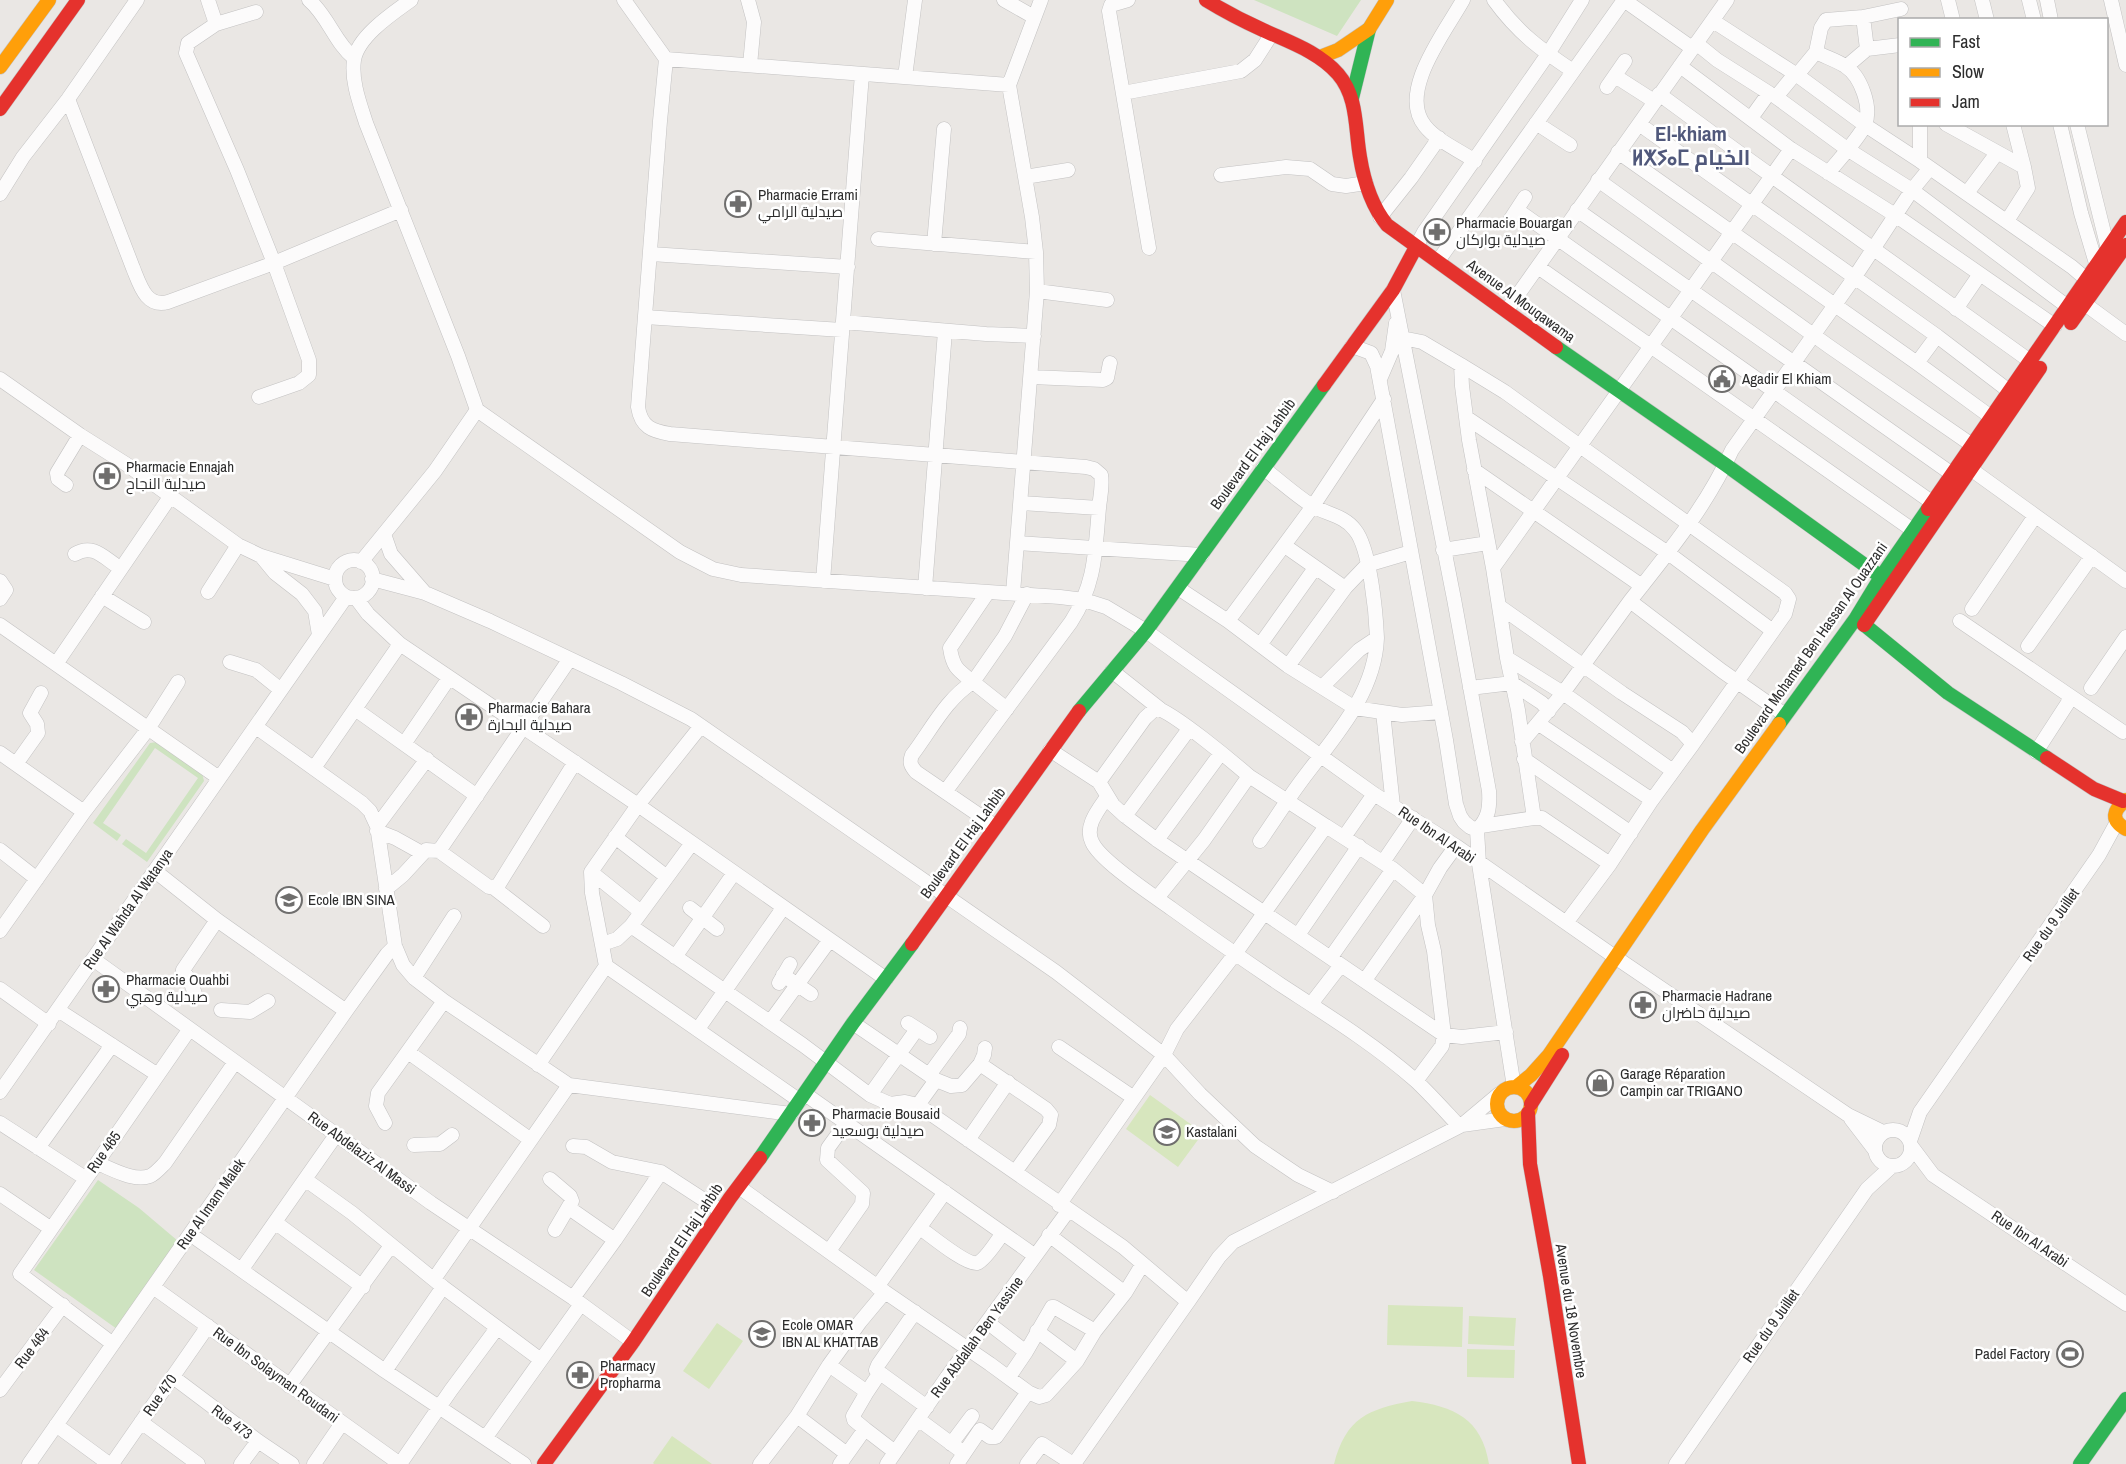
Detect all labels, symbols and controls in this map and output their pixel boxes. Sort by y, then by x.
legend [1898,18,2108,126]
text: Fast [1952,29,1980,54]
text: Slow [1952,59,1984,84]
text: Jam [1952,89,1980,114]
district label: El-khiam ⵍⵅⵢⴰⵎ الخيام [1632,119,1750,172]
place label: Pharmacie Errami صيدلية الرامي [758,184,858,224]
pharmacy icon: Pharmacie Errami صيدلية الرامي [723,189,753,219]
place label: Pharmacie Bouargan صيدلية بواركان [1456,212,1572,250]
pharmacy icon: Pharmacie Bouargan صيدلية بواركان [1422,217,1452,247]
street label: Avenue Al Mouqawama [1462,254,1580,347]
public building icon: Agadir El Khiam [1707,364,1737,394]
place label: Agadir El Khiam [1741,368,1832,389]
street label: Boulevard El Haj Lahbib [1205,394,1300,514]
place label: Pharmacie Ennajah صيدلية النجاح [126,456,234,495]
pharmacy icon: Pharmacie Ennajah صيدلية النجاح [92,461,122,491]
street label: Boulevard Mohamed Ben Hassan Al Ouazzani [1729,538,1892,758]
place label: Pharmacie Bahara صيدلية البحارة [488,697,591,735]
pharmacy icon: Pharmacie Bahara صيدلية البحارة [454,702,484,732]
street label: Boulevard El Haj Lahbib [915,783,1010,903]
street label: Rue Ibn Al Arabi [1395,801,1480,868]
street label: Rue Al Wahda Al Watanya [78,844,177,973]
street label: Rue du 9 Juillet [2017,883,2084,966]
school or university icon: Ecole IBN SINA [274,885,304,915]
place label: Ecole IBN SINA [308,889,396,910]
place label: Pharmacie Ouahbi صيدلية وهبي [126,969,229,1009]
pharmacy icon: Pharmacie Ouahbi صيدلية وهبي [91,974,121,1004]
place label: Pharmacie Hadrane صيدلية حاضران [1662,985,1772,1023]
pharmacy icon: Pharmacie Hadrane صيدلية حاضران [1628,990,1658,1020]
place label: Garage Réparation Campin car TRIGANO [1620,1063,1743,1101]
shop icon: Garage Réparation Campin car TRIGANO [1585,1068,1615,1098]
place label: Pharmacie Bousaid صيدلية بوسعيد [832,1103,940,1141]
street label: Rue Abdelaziz Al Massi [304,1106,421,1199]
pharmacy icon: Pharmacie Bousaid صيدلية بوسعيد [797,1108,827,1138]
school or university icon: Kastalani [1152,1117,1182,1147]
place label: Kastalani [1186,1121,1237,1142]
street label: Rue 465 [82,1127,126,1177]
street label: Rue Al Imam Malek [171,1153,250,1253]
street label: Boulevard El Haj Lahbib [636,1179,727,1301]
street label: Rue Ibn Al Arabi [1988,1205,2073,1272]
street label: Avenue du 18 Novembre [1550,1241,1593,1380]
street label: Rue Abdallah Ben Yassine [925,1272,1028,1402]
street label: Rue du 9 Juillet [1737,1284,1804,1367]
place label: Ecole OMAR IBN AL KHATTAB [782,1314,878,1352]
school or university icon: Ecole OMAR IBN AL KHATTAB [747,1319,777,1349]
street label: Rue Ibn Solayman Roudani [209,1322,344,1428]
street label: Rue 464 [9,1323,54,1373]
sports icon: Padel Factory [2055,1339,2085,1369]
place label: Padel Factory [1975,1343,2051,1364]
place label: Pharmacy Propharma [600,1355,661,1393]
pharmacy icon: Pharmacy Propharma [565,1360,595,1390]
street label: Rue 470 [138,1370,182,1420]
street label: Rue 473 [207,1399,257,1444]

